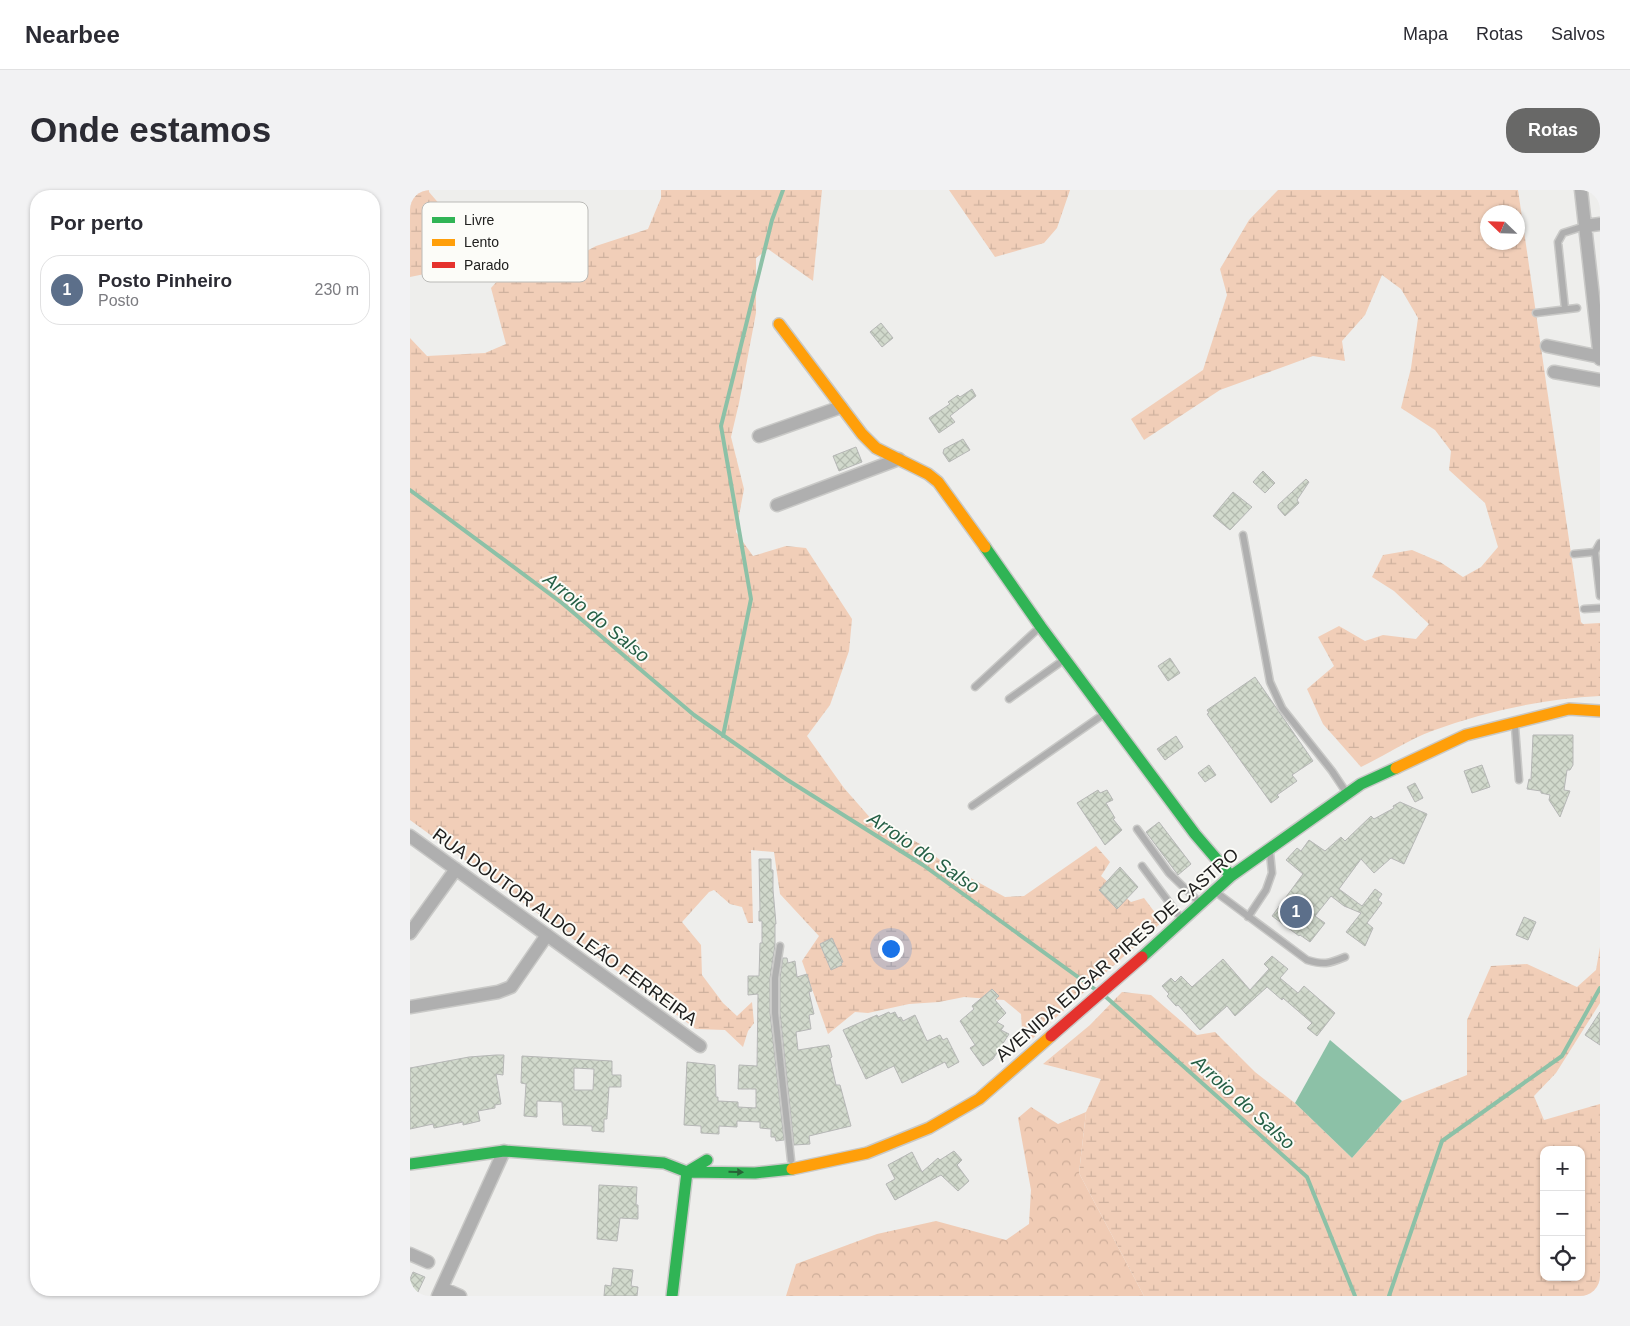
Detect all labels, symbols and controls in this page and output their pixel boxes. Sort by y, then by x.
text: Nearbee [25,21,120,48]
text: Mapa [1403,24,1448,44]
text: Rotas [1476,24,1523,44]
text: Salvos [1551,24,1605,44]
button: Rotas [1506,108,1600,153]
text: Onde estamos [30,110,271,149]
legend [422,202,588,282]
north arrow [1480,205,1525,250]
text: Por perto [50,211,143,234]
text: Livre [464,212,495,228]
text: Lento [464,234,499,250]
text: Parado [464,257,509,273]
text: Posto Pinheiro [98,270,232,291]
text: 1 [63,281,71,298]
text: 230 m [315,281,359,298]
text: Posto [98,292,139,309]
water label: Arroio do Salso [539,568,654,666]
water label: Arroio do Salso [863,807,983,897]
street label: RUA DOUTOR ALDO LEÃO FERREIRA [429,824,702,1030]
street label: AVENIDA EDGAR PIRES DE CASTRO [992,844,1242,1066]
pin: 1 [1280,893,1312,931]
your location [878,936,904,962]
water label: Arroio do Salso [1188,1050,1299,1154]
map controls [1540,1146,1585,1281]
button: + [1540,1146,1585,1191]
one-way arrow [728,1169,744,1177]
button: − [1540,1191,1585,1236]
button: locate [1540,1236,1585,1281]

